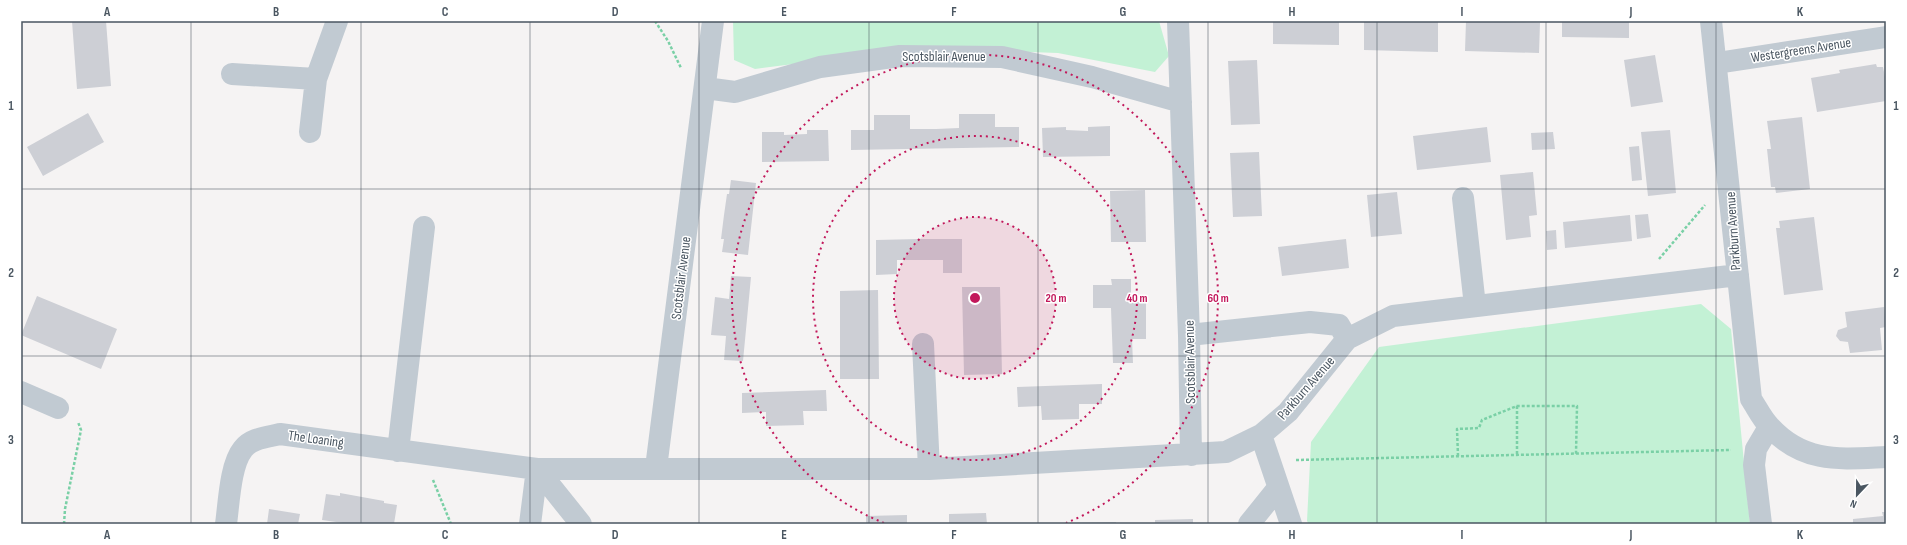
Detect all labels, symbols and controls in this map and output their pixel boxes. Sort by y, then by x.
text: A [103,4,111,20]
text: B [273,4,279,20]
text: C [442,4,449,20]
text: D [612,4,619,20]
text: E [781,4,787,20]
text: F [951,4,957,20]
text: G [1120,4,1127,20]
text: H [1289,4,1296,20]
text: I [1461,4,1464,20]
text: J [1629,4,1633,20]
text: K [1797,4,1804,20]
street label: Westergreens Avenue [1750,34,1852,66]
street label: Scotsblair Avenue [902,48,986,65]
text: 1 [8,98,14,114]
text: 1 [1893,98,1899,114]
street label: Parkburn Avenue [1722,191,1744,271]
street label: Scotsblair Avenue [667,236,695,320]
text: 2 [8,265,14,281]
text: 2 [1893,265,1899,281]
centre of rings [968,291,982,305]
text: 20 m [1046,291,1066,306]
text: 40 m [1126,291,1148,306]
text: 60 m [1207,291,1229,306]
street label: Scotsblair Avenue [1181,320,1199,404]
street label: Parkburn Avenue [1274,353,1338,423]
street label: The Loaning [287,427,345,451]
text: 3 [8,432,14,448]
text: 3 [1893,432,1899,448]
north arrow [1837,475,1877,515]
text: N [1848,497,1859,511]
text: A [103,527,111,543]
text: B [273,527,279,543]
text: C [442,527,449,543]
text: D [612,527,619,543]
text: E [781,527,787,543]
text: F [951,527,957,543]
text: G [1120,527,1127,543]
text: H [1289,527,1296,543]
text: I [1461,527,1464,543]
text: J [1629,527,1633,543]
text: K [1797,527,1804,543]

